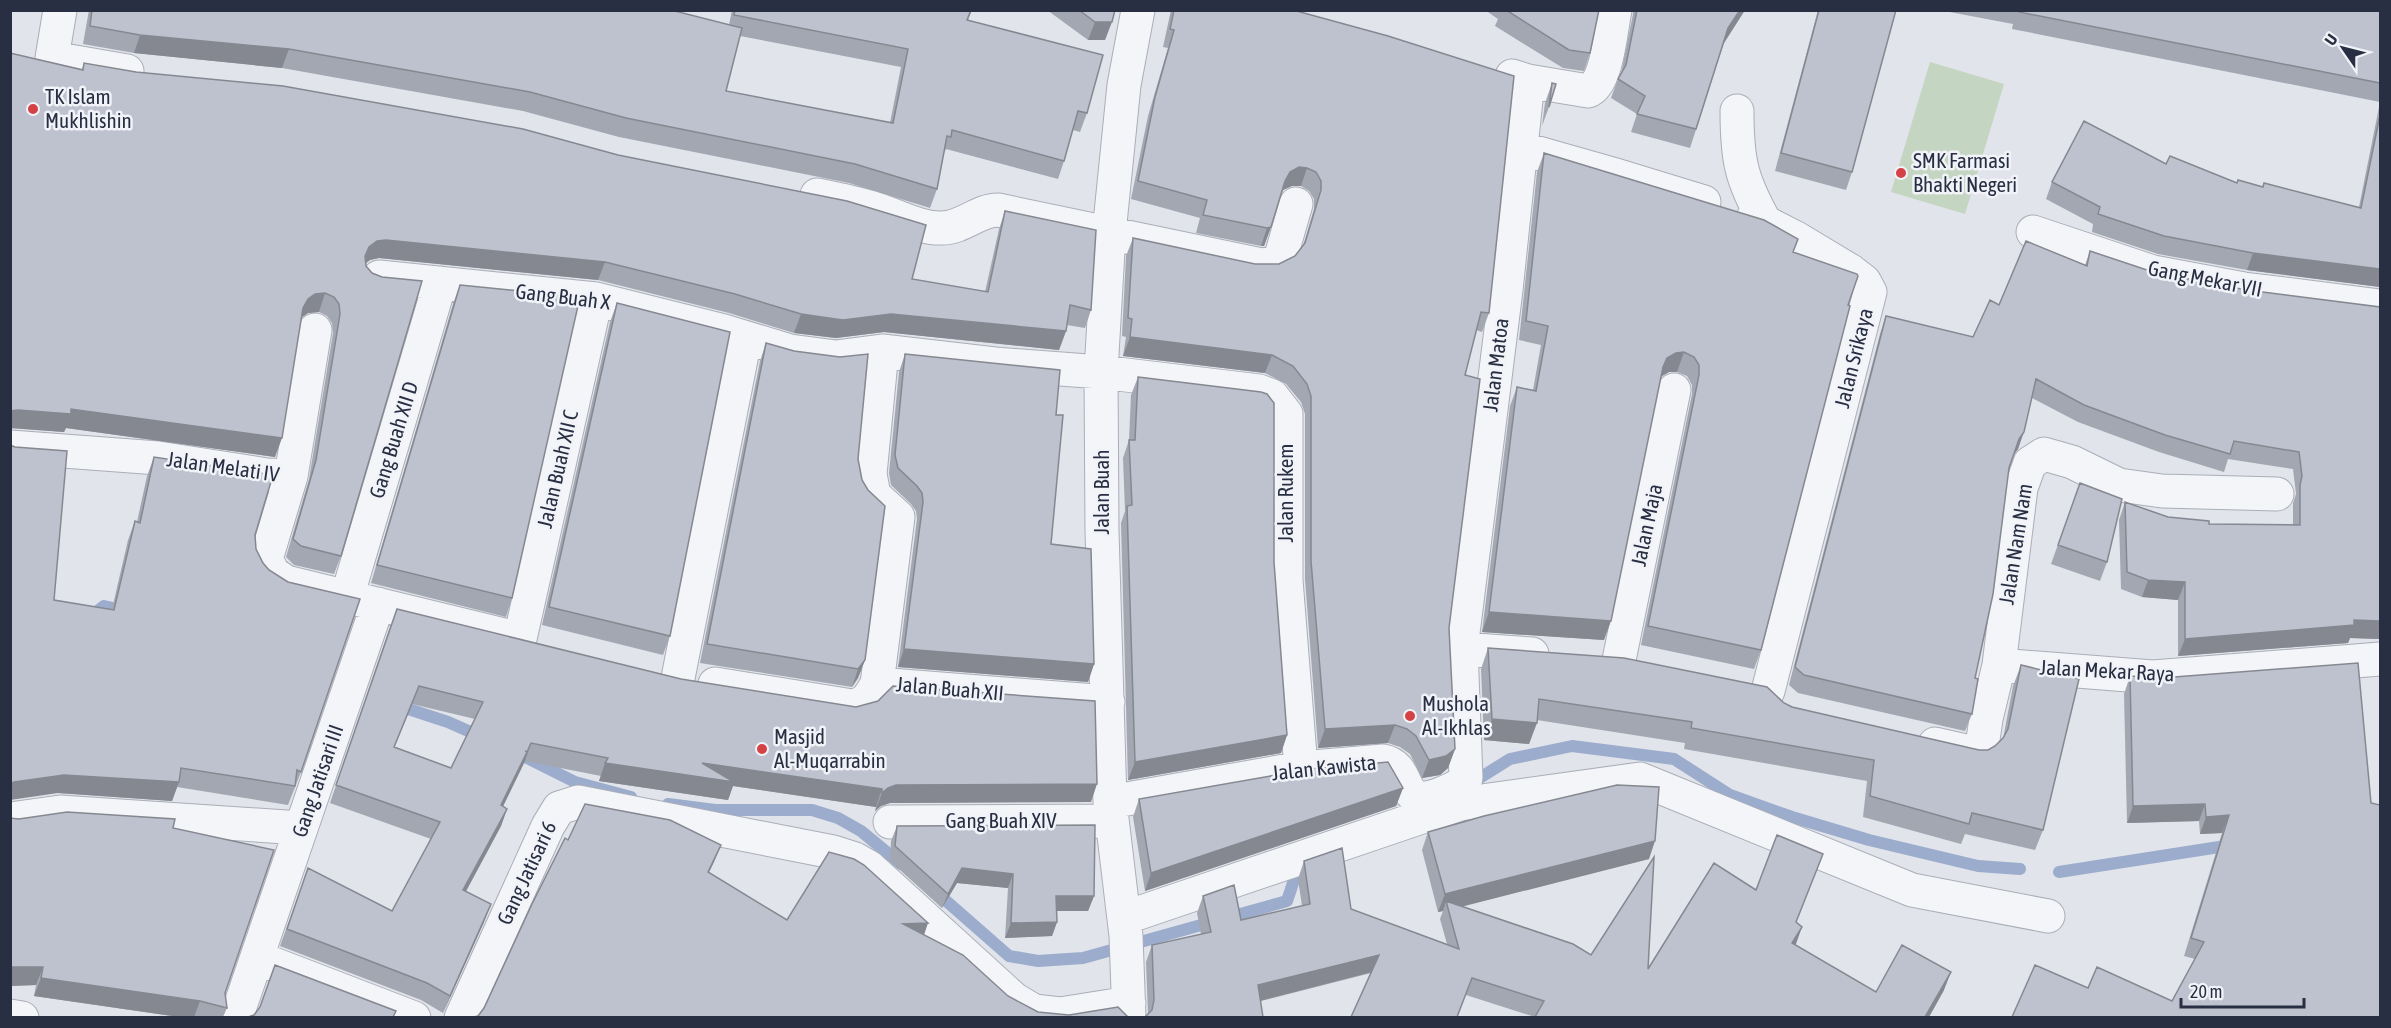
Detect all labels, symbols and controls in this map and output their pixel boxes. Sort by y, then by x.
north arrow [2313,18,2373,78]
text: U [2321,30,2341,48]
place label: TK Islam Mukhlishin [45,84,132,132]
marker: TK Islam Mukhlishin [26,102,40,116]
place label: SMK Farmasi Bhakti Negeri [1913,148,2017,196]
marker: SMK Farmasi Bhakti Negeri [1894,166,1908,180]
street label: Gang Mekar VII [2146,255,2264,301]
street label: Gang Buah X [514,278,612,314]
street label: Jalan Srikaya [1829,305,1877,410]
street label: Jalan Matoa [1477,317,1513,413]
street label: Gang Buah XII D [364,378,422,501]
street label: Jalan Buah XII C [532,407,582,530]
street label: Jalan Rukem [1273,444,1297,543]
street label: Jalan Melati IV [165,446,282,486]
street label: Jalan Buah [1089,450,1113,534]
street label: Jalan Maja [1626,482,1666,568]
street label: Jalan Nam Nam [1994,482,2036,606]
street label: Jalan Mekar Raya [2039,654,2175,686]
street label: Jalan Buah XII [895,671,1005,705]
place label: Mushola Al-Ikhlas [1422,691,1491,739]
marker: Mushola Al-Ikhlas [1403,709,1417,723]
street label: Gang Jatisari III [287,721,348,840]
place label: Masjid Al-Muqarrabin [774,724,886,772]
marker: Masjid Al-Muqarrabin [755,742,769,756]
street label: Jalan Kawista [1270,750,1377,784]
street label: Gang Buah XIV [945,808,1057,832]
street label: Gang Jatisari 6 [492,817,561,928]
scale bar [2181,971,2304,1009]
text: 20 m [2190,981,2222,1002]

